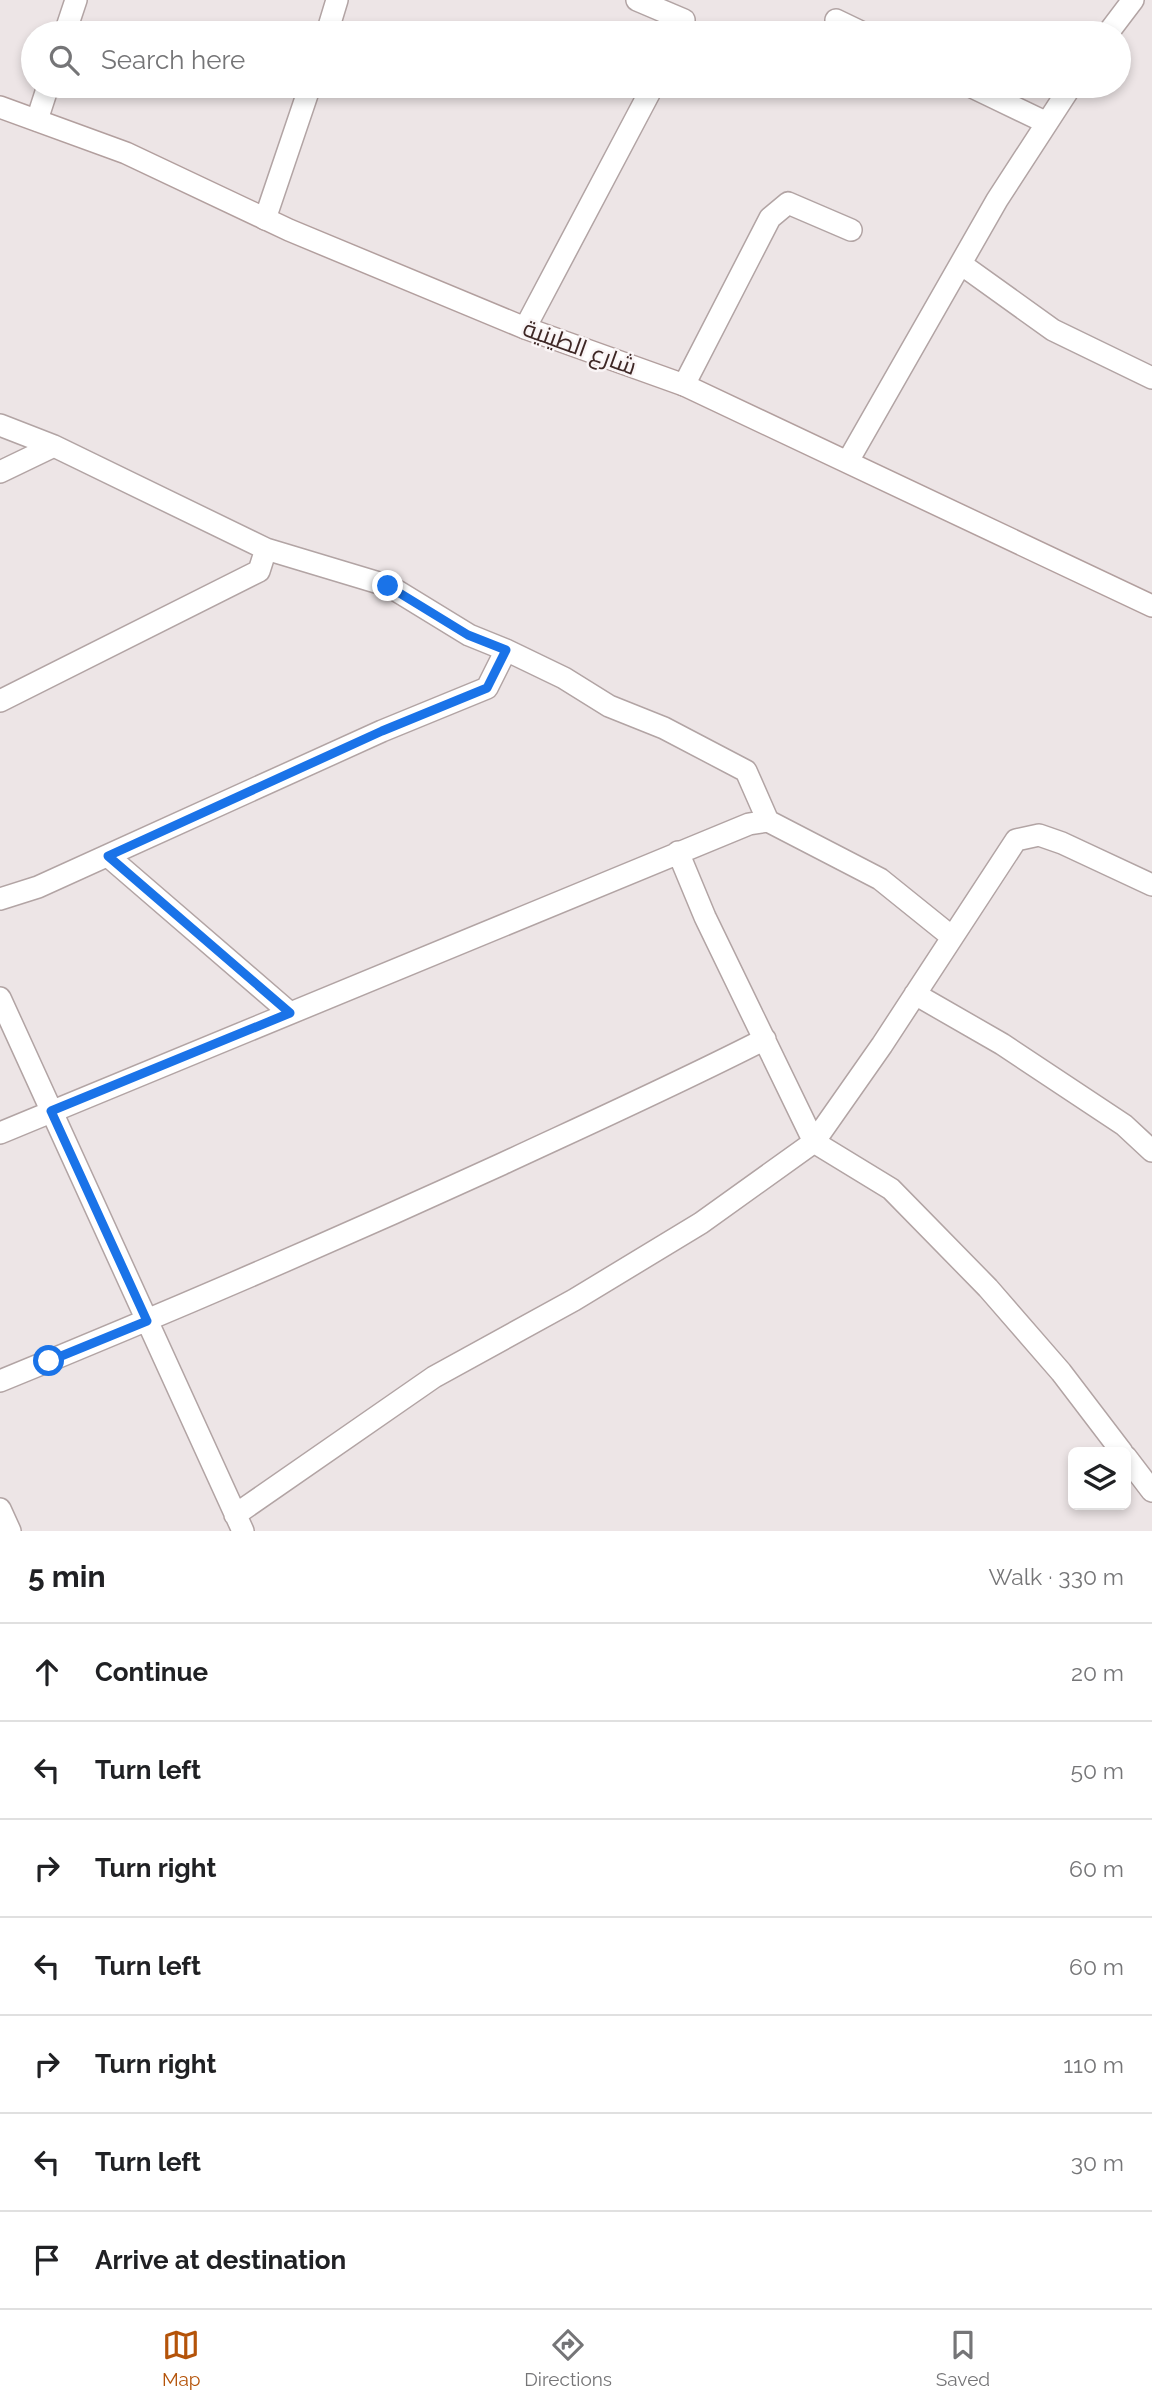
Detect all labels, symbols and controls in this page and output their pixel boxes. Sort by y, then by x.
search box [21,21,1131,98]
icon: search [45,41,83,79]
text: Search here [101,45,245,75]
street label: شارع الطينية [519,313,641,383]
route end [372,570,403,601]
route start [33,1345,64,1376]
map controls [1068,1447,1131,1510]
button: layers [1068,1447,1131,1510]
text: 5 min [28,1559,106,1594]
text: Walk · 330 m [988,1563,1124,1590]
icon: ahead [28,1653,66,1691]
text: Continue [95,1657,208,1687]
text: 20 m [1071,1659,1124,1686]
icon: left [28,1751,66,1789]
text: Turn left [95,1755,201,1785]
text: 50 m [1070,1757,1124,1784]
icon: right [28,1849,66,1887]
text: Turn right [95,1853,216,1883]
text: 60 m [1069,1855,1124,1882]
icon: left [28,1947,66,1985]
text: Turn left [95,1951,201,1981]
text: 60 m [1069,1953,1124,1980]
icon: right [28,2045,66,2083]
text: Turn right [95,2049,216,2079]
text: 110 m [1063,2051,1124,2078]
icon: left [28,2143,66,2181]
text: Turn left [95,2147,201,2177]
text: 30 m [1071,2149,1124,2176]
icon: arrive [28,2241,66,2279]
text: Arrive at destination [95,2245,346,2275]
tab: Map [162,2326,201,2390]
tab: Directions [524,2326,612,2390]
tab: Saved [936,2326,990,2390]

